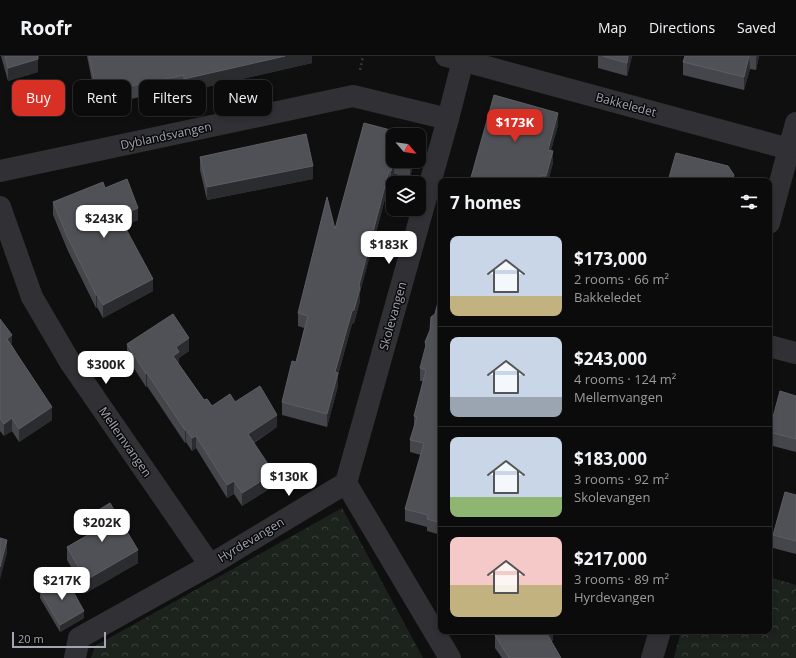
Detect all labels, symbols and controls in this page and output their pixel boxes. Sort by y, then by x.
text: Roofr [20,15,72,41]
text: Map [598,18,627,37]
text: Directions [649,18,715,37]
text: Saved [737,18,776,37]
chip: Buy [12,80,65,116]
chip: Rent [73,80,131,116]
chip: Filters [139,80,206,116]
chip: New [214,80,272,116]
street label: Bakkeledet [594,88,658,121]
pin: $173K [487,109,543,143]
text: $173K [496,113,534,131]
street label: Dyblandsvangen [119,118,213,153]
north arrow [386,128,426,168]
map controls [386,128,426,216]
button: layers [386,176,426,216]
text: 7 homes [450,191,521,214]
icon: filters [738,191,760,213]
pin: $243K [76,205,132,239]
text: $243K [85,209,123,227]
pin: $183K [361,231,417,265]
text: $183K [370,235,408,253]
text: $173,000 [574,247,647,270]
icon: home [482,252,530,300]
text: 2 rooms · 66 m² [574,270,669,288]
street label: Skolevangen [375,280,410,352]
text: Bakkeledet [574,288,641,306]
text: $243,000 [574,347,647,370]
pin: $300K [78,351,134,385]
icon: home [482,353,530,401]
text: $300K [87,355,125,373]
text: 4 rooms · 124 m² [574,370,676,388]
text: Mellemvangen [574,388,663,406]
street label: Mellemvangen [95,403,156,480]
text: $183,000 [574,447,647,470]
icon: home [482,453,530,501]
pin: $130K [261,463,317,497]
text: $130K [270,467,308,485]
text: 3 rooms · 92 m² [574,470,669,488]
text: Skolevangen [574,488,650,506]
pin: $202K [74,509,130,543]
text: $202K [83,513,121,531]
street label: Hyrdevangen [214,513,287,566]
text: $217,000 [574,547,647,570]
icon: home [482,553,530,601]
pin: $217K [34,567,90,601]
text: 3 rooms · 89 m² [574,570,669,588]
text: $217K [43,571,81,589]
text: Hyrdevangen [574,588,655,606]
scale bar [12,630,106,649]
text: 20 m [18,631,44,646]

